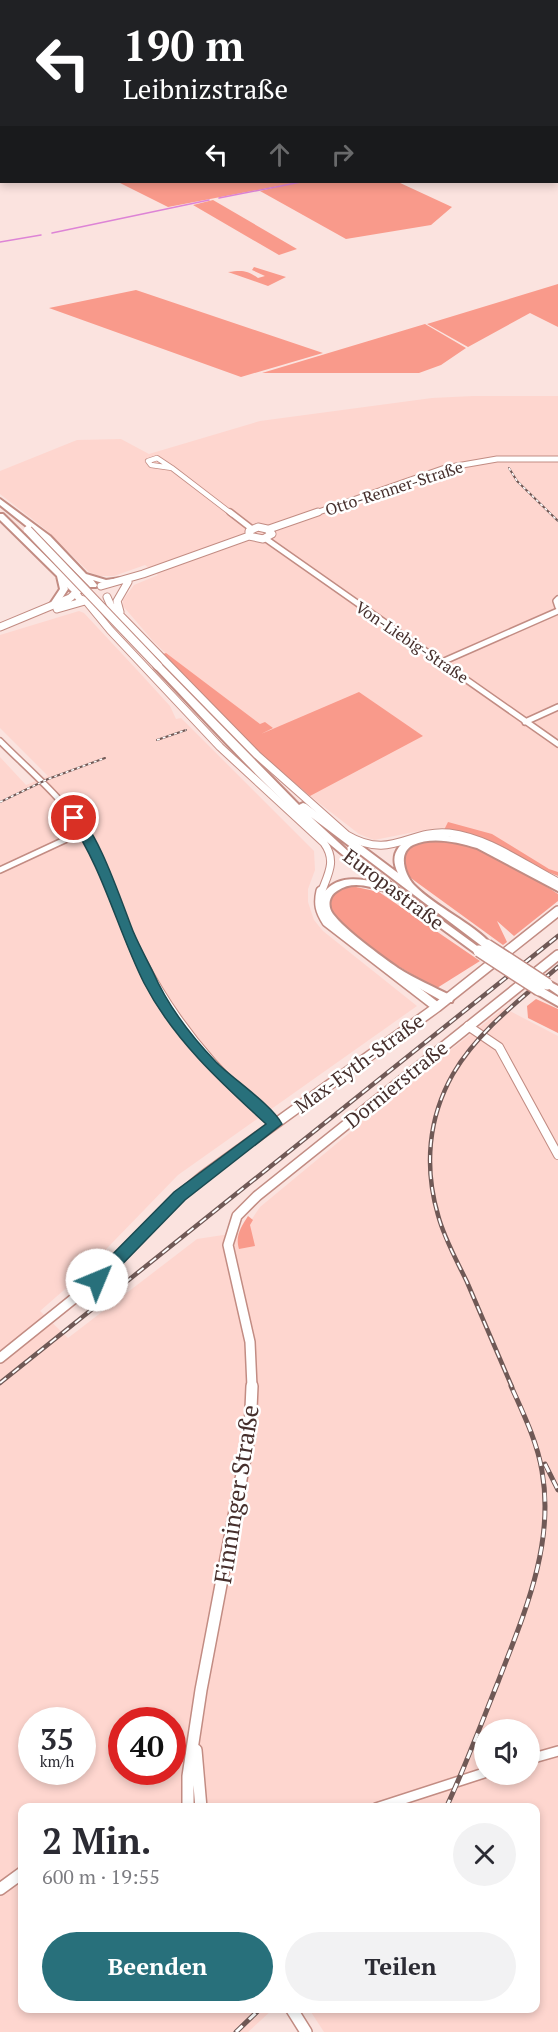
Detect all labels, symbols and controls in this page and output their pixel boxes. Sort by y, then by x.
text: 190 m [123,17,244,73]
icon: left [24,24,102,102]
text: Leibnizstraße [123,71,288,107]
icon: left [200,138,233,171]
icon: ahead [263,138,296,171]
icon: right [326,138,359,171]
street label: Otto-Renner-Straße [322,455,466,521]
street label: Von-Liebig-Straße [351,596,473,688]
pin [48,792,99,843]
icon: arrive [57,801,90,834]
street label: Europastraße [338,842,450,936]
street label: Max-Eyth-Straße [289,1007,429,1119]
street label: Dornierstraße [339,1034,453,1134]
position arrow [65,1248,129,1312]
street label: Finninger Straße [206,1402,266,1586]
speed limit sign: 40 [108,1707,186,1785]
text: 35 [40,1719,74,1759]
map controls [474,1719,540,1785]
button: sound [474,1719,540,1785]
text: km/h [40,1751,74,1771]
text: 2 Min. [42,1817,151,1864]
button: close [453,1823,516,1886]
text: 600 m · 19:55 [42,1863,160,1890]
button: Beenden [42,1932,273,2001]
button: Teilen [285,1932,516,2001]

